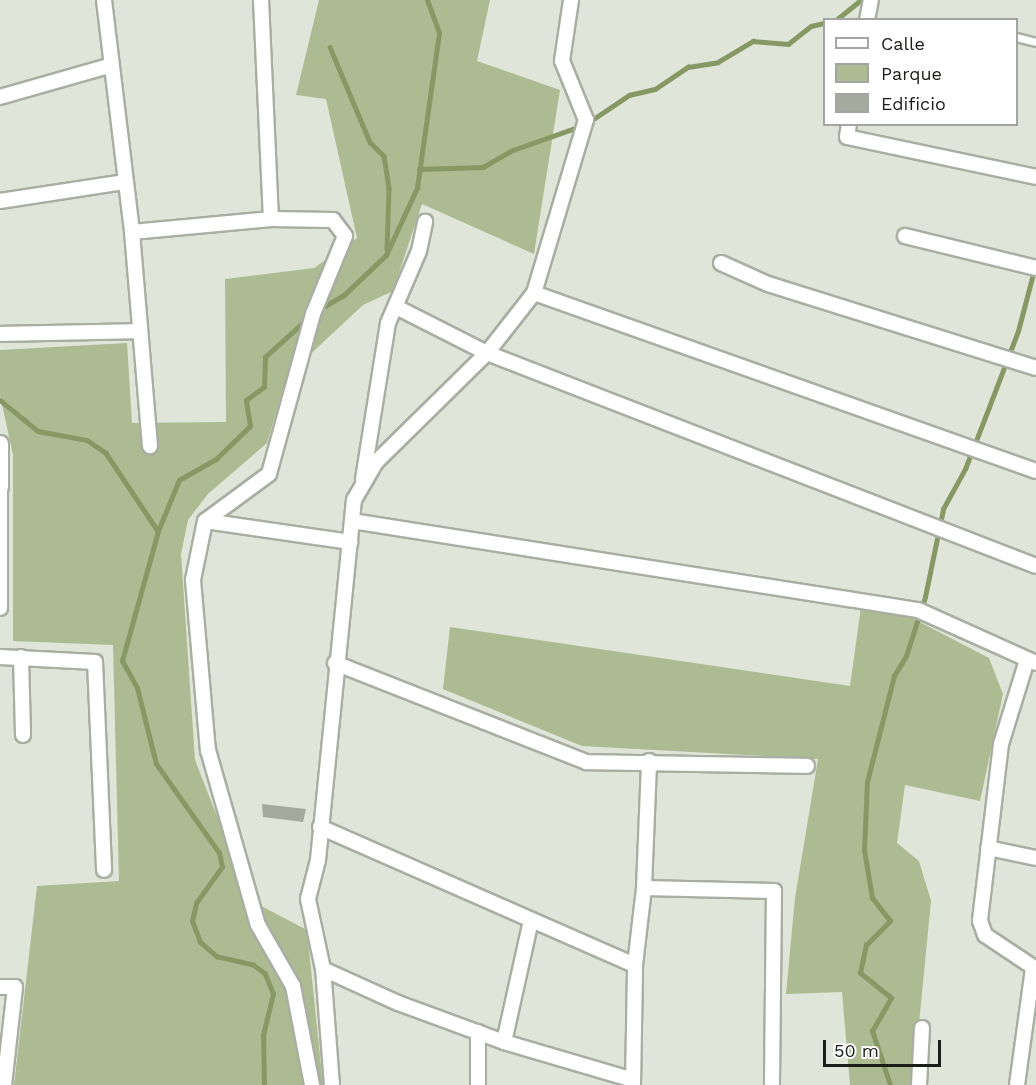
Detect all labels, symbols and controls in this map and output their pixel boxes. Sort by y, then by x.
legend [823,18,1018,126]
text: Calle [881,33,925,54]
text: Parque [881,63,942,84]
text: Edificio [881,93,946,114]
scale bar [826,1028,944,1066]
text: 50 m [834,1040,879,1061]

